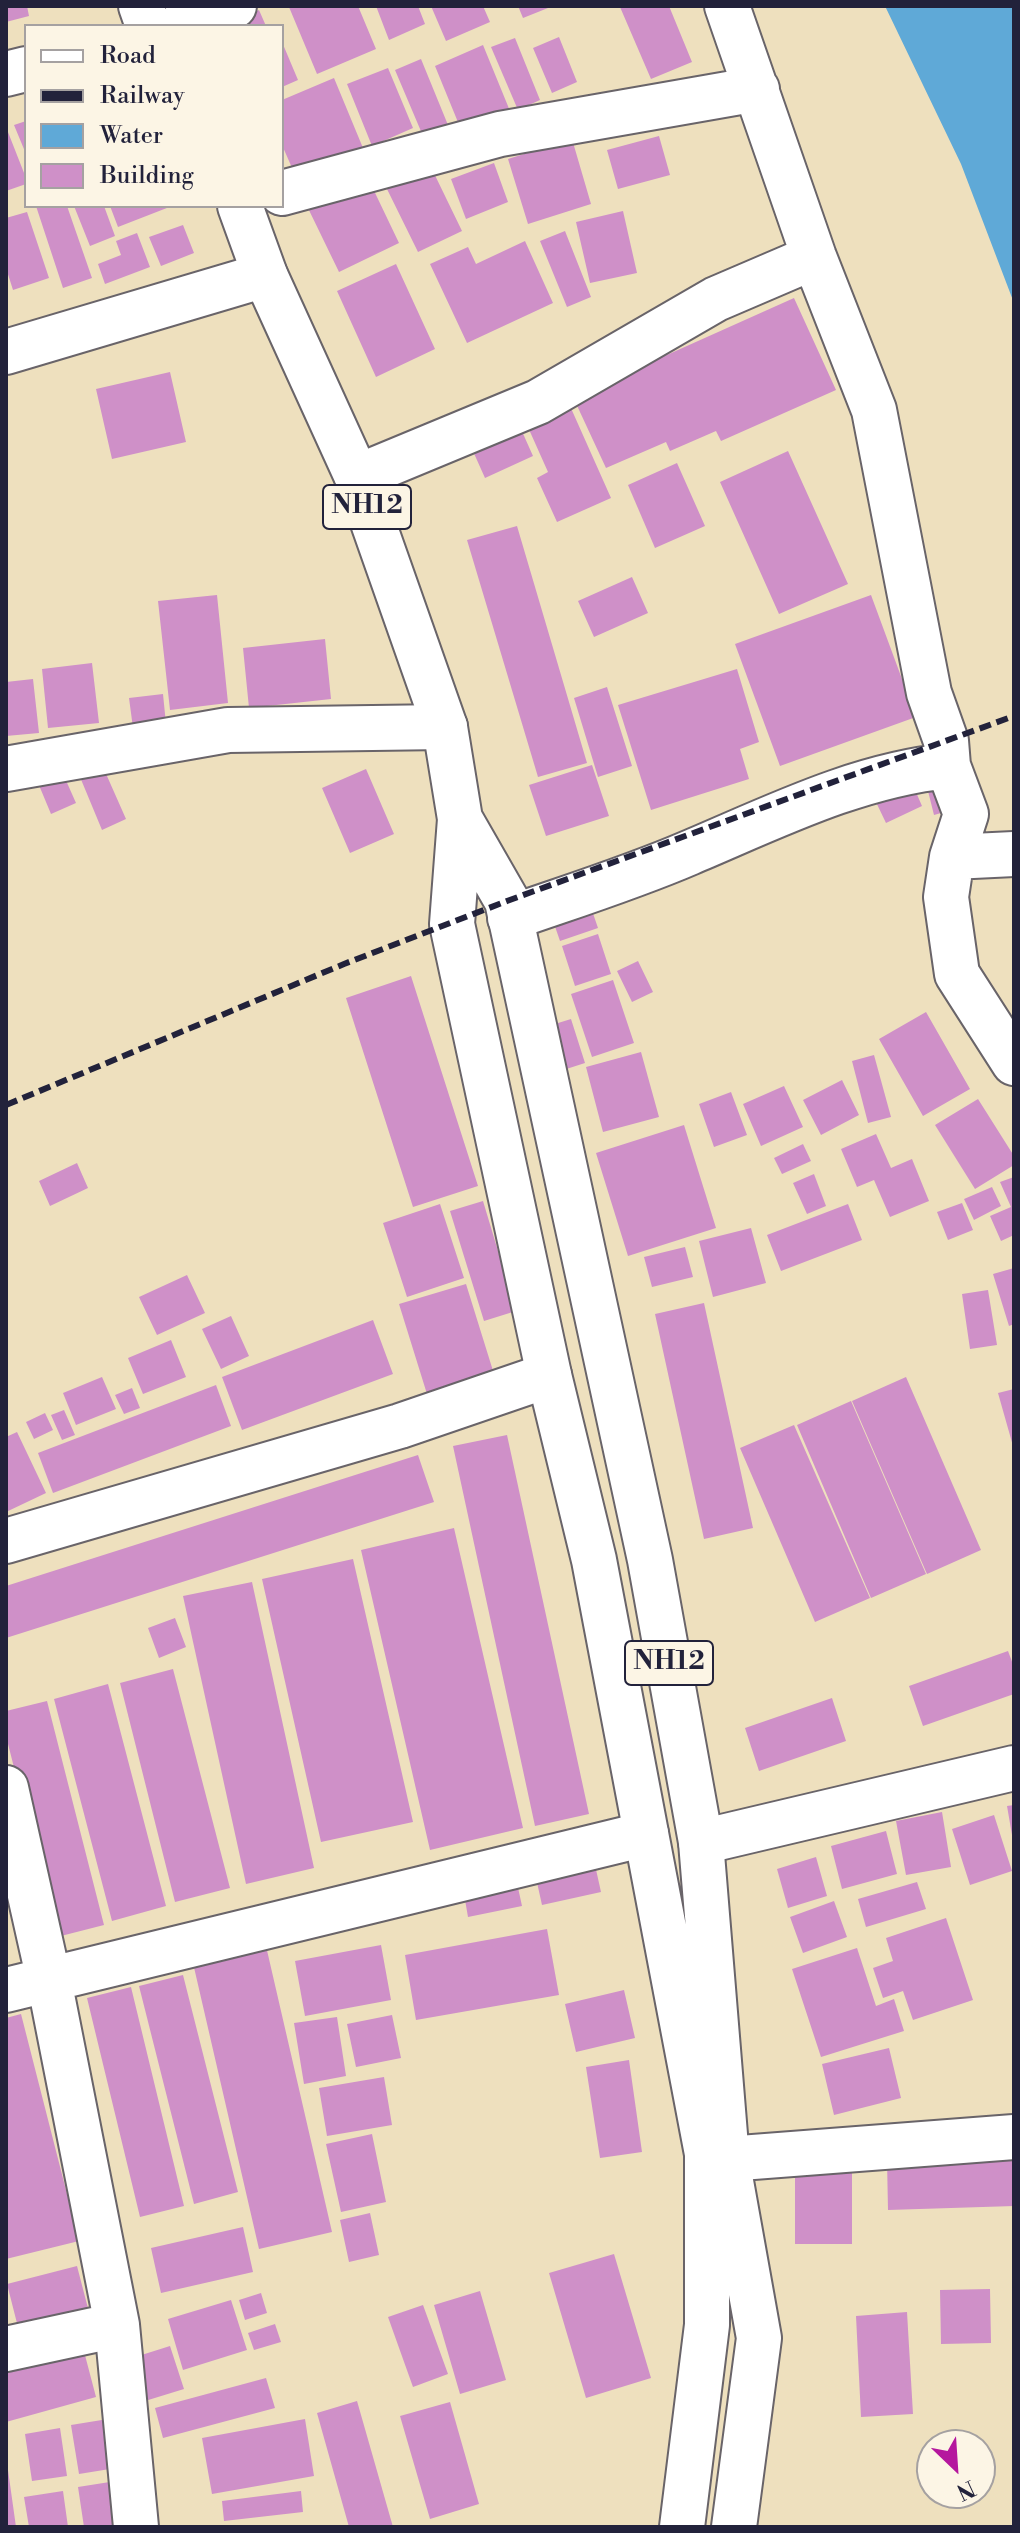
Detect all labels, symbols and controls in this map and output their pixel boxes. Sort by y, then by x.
legend [24,24,284,208]
text: Road [100,41,156,71]
text: Railway [100,81,185,111]
text: Water [100,121,163,151]
text: Building [100,161,194,191]
road number: NH12 [323,485,411,529]
road number: NH12 [625,1641,713,1685]
north arrow [916,2429,996,2509]
text: N [952,2473,979,2505]

